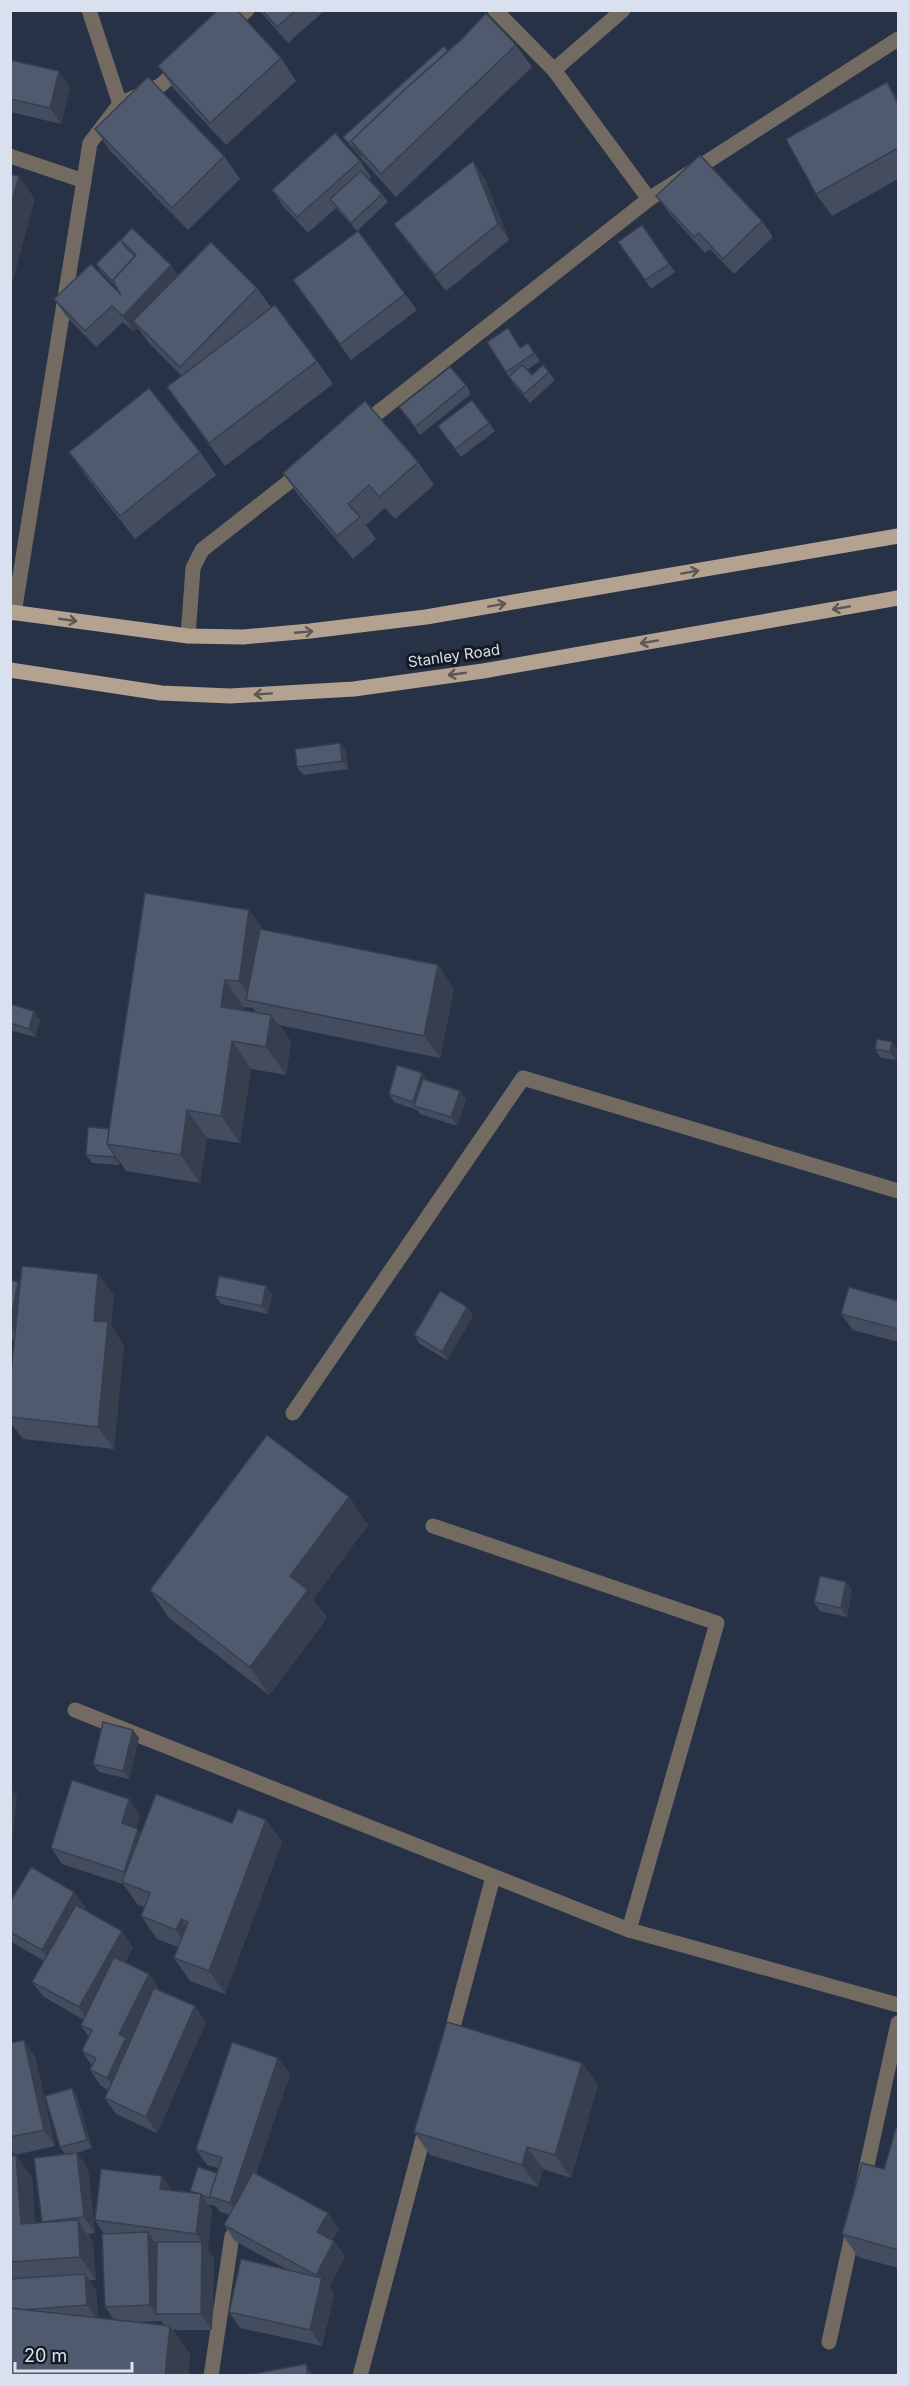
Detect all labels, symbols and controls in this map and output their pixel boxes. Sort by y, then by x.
one-way arrow [679,566,699,577]
one-way arrow [487,599,507,610]
one-way arrow [832,603,851,614]
one-way arrow [58,615,78,626]
one-way arrow [294,626,314,637]
one-way arrow [639,637,659,648]
street label: Stanley Road [407,640,501,671]
one-way arrow [447,669,467,680]
one-way arrow [253,689,273,700]
scale bar [15,2335,132,2373]
text: 20 m [24,2345,67,2366]

